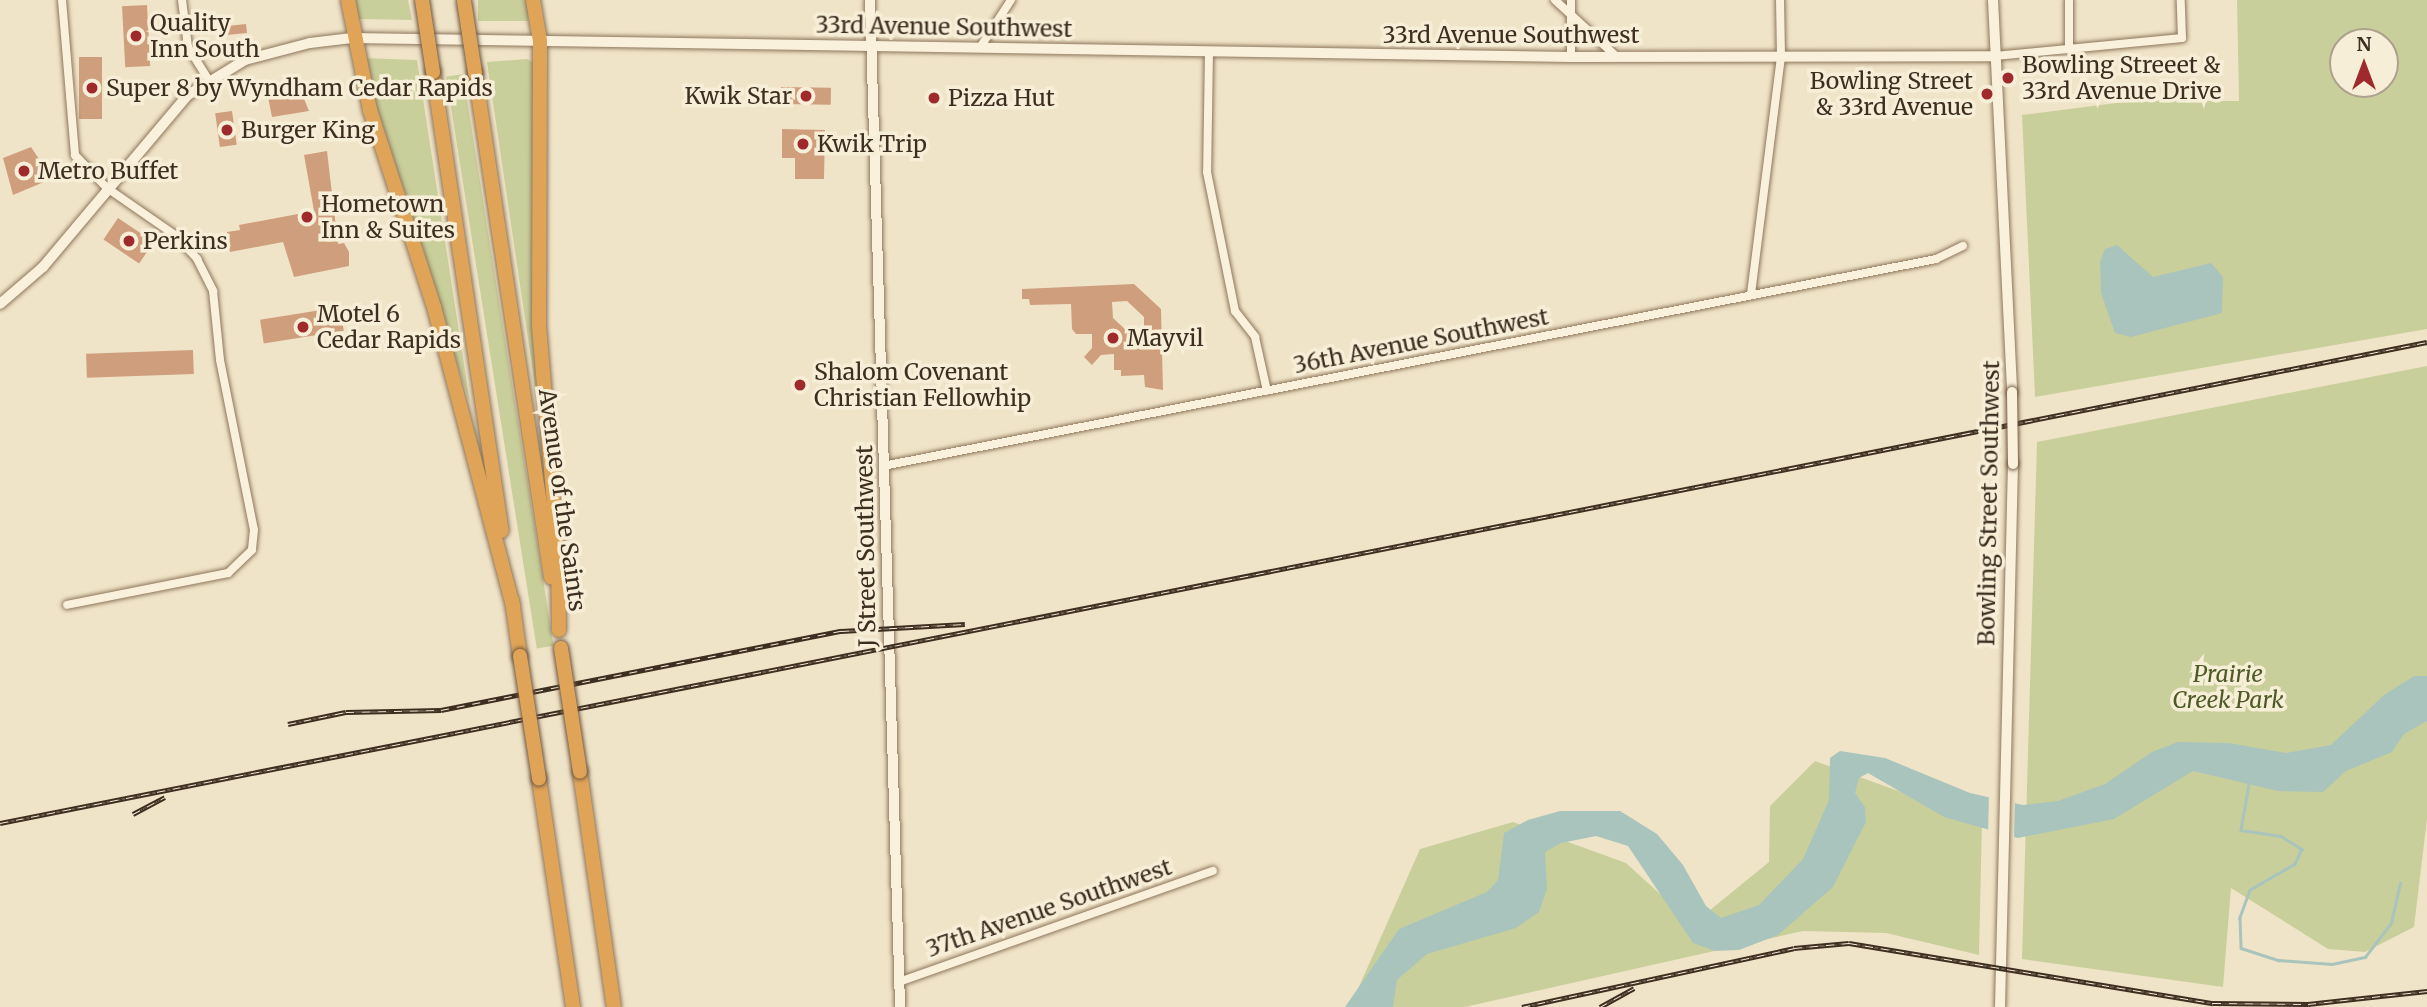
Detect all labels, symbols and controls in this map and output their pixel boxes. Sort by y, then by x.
place label: Quality Inn South [150,9,260,63]
street label: 33rd Avenue Southwest [815,11,1073,43]
street label: 33rd Avenue Southwest [1383,21,1639,49]
marker: Quality Inn South [128,28,144,44]
north arrow [2329,28,2399,98]
text: N [2356,32,2372,56]
place label: Bowling Streeet & 33rd Avenue Drive [2022,51,2222,105]
place label: Bowling Street & 33rd Avenue [1810,67,1973,121]
marker: Bowling Streeet & 33rd Avenue Drive [2000,70,2016,86]
place label: Super 8 by Wyndham Cedar Rapids [106,74,493,102]
marker: Super 8 by Wyndham Cedar Rapids [84,80,100,96]
place label: Kwik Star [684,82,792,110]
place label: Pizza Hut [948,84,1055,112]
marker: Bowling Street & 33rd Avenue [1979,86,1995,102]
marker: Kwik Star [798,88,814,104]
marker: Pizza Hut [926,90,942,106]
place label: Burger King [241,116,375,144]
marker: Burger King [219,122,235,138]
place label: Kwik Trip [817,130,927,158]
marker: Kwik Trip [795,136,811,152]
place label: Metro Buffet [38,157,178,185]
marker: Metro Buffet [16,163,32,179]
place label: Hometown Inn & Suites [321,190,455,244]
marker: Hometown Inn & Suites [299,209,315,225]
place label: Perkins [143,227,228,255]
marker: Perkins [121,233,137,249]
place label: Motel 6 Cedar Rapids [317,300,461,354]
street label: 36th Avenue Southwest [1291,303,1551,379]
marker: Motel 6 Cedar Rapids [295,319,311,335]
place label: Mayvil [1127,324,1204,352]
marker: Mayvil [1105,330,1121,346]
place label: Shalom Covenant Christian Fellowhip [814,358,1031,412]
street label: Bowling Street Southwest [1973,360,2005,646]
marker: Shalom Covenant Christian Fellowhip [792,377,808,393]
street label: Avenue of the Saints [533,387,591,613]
street label: J Street Southwest [850,445,882,647]
park label: Prairie Creek Park [2172,660,2284,714]
street label: 37th Avenue Southwest [923,853,1175,963]

